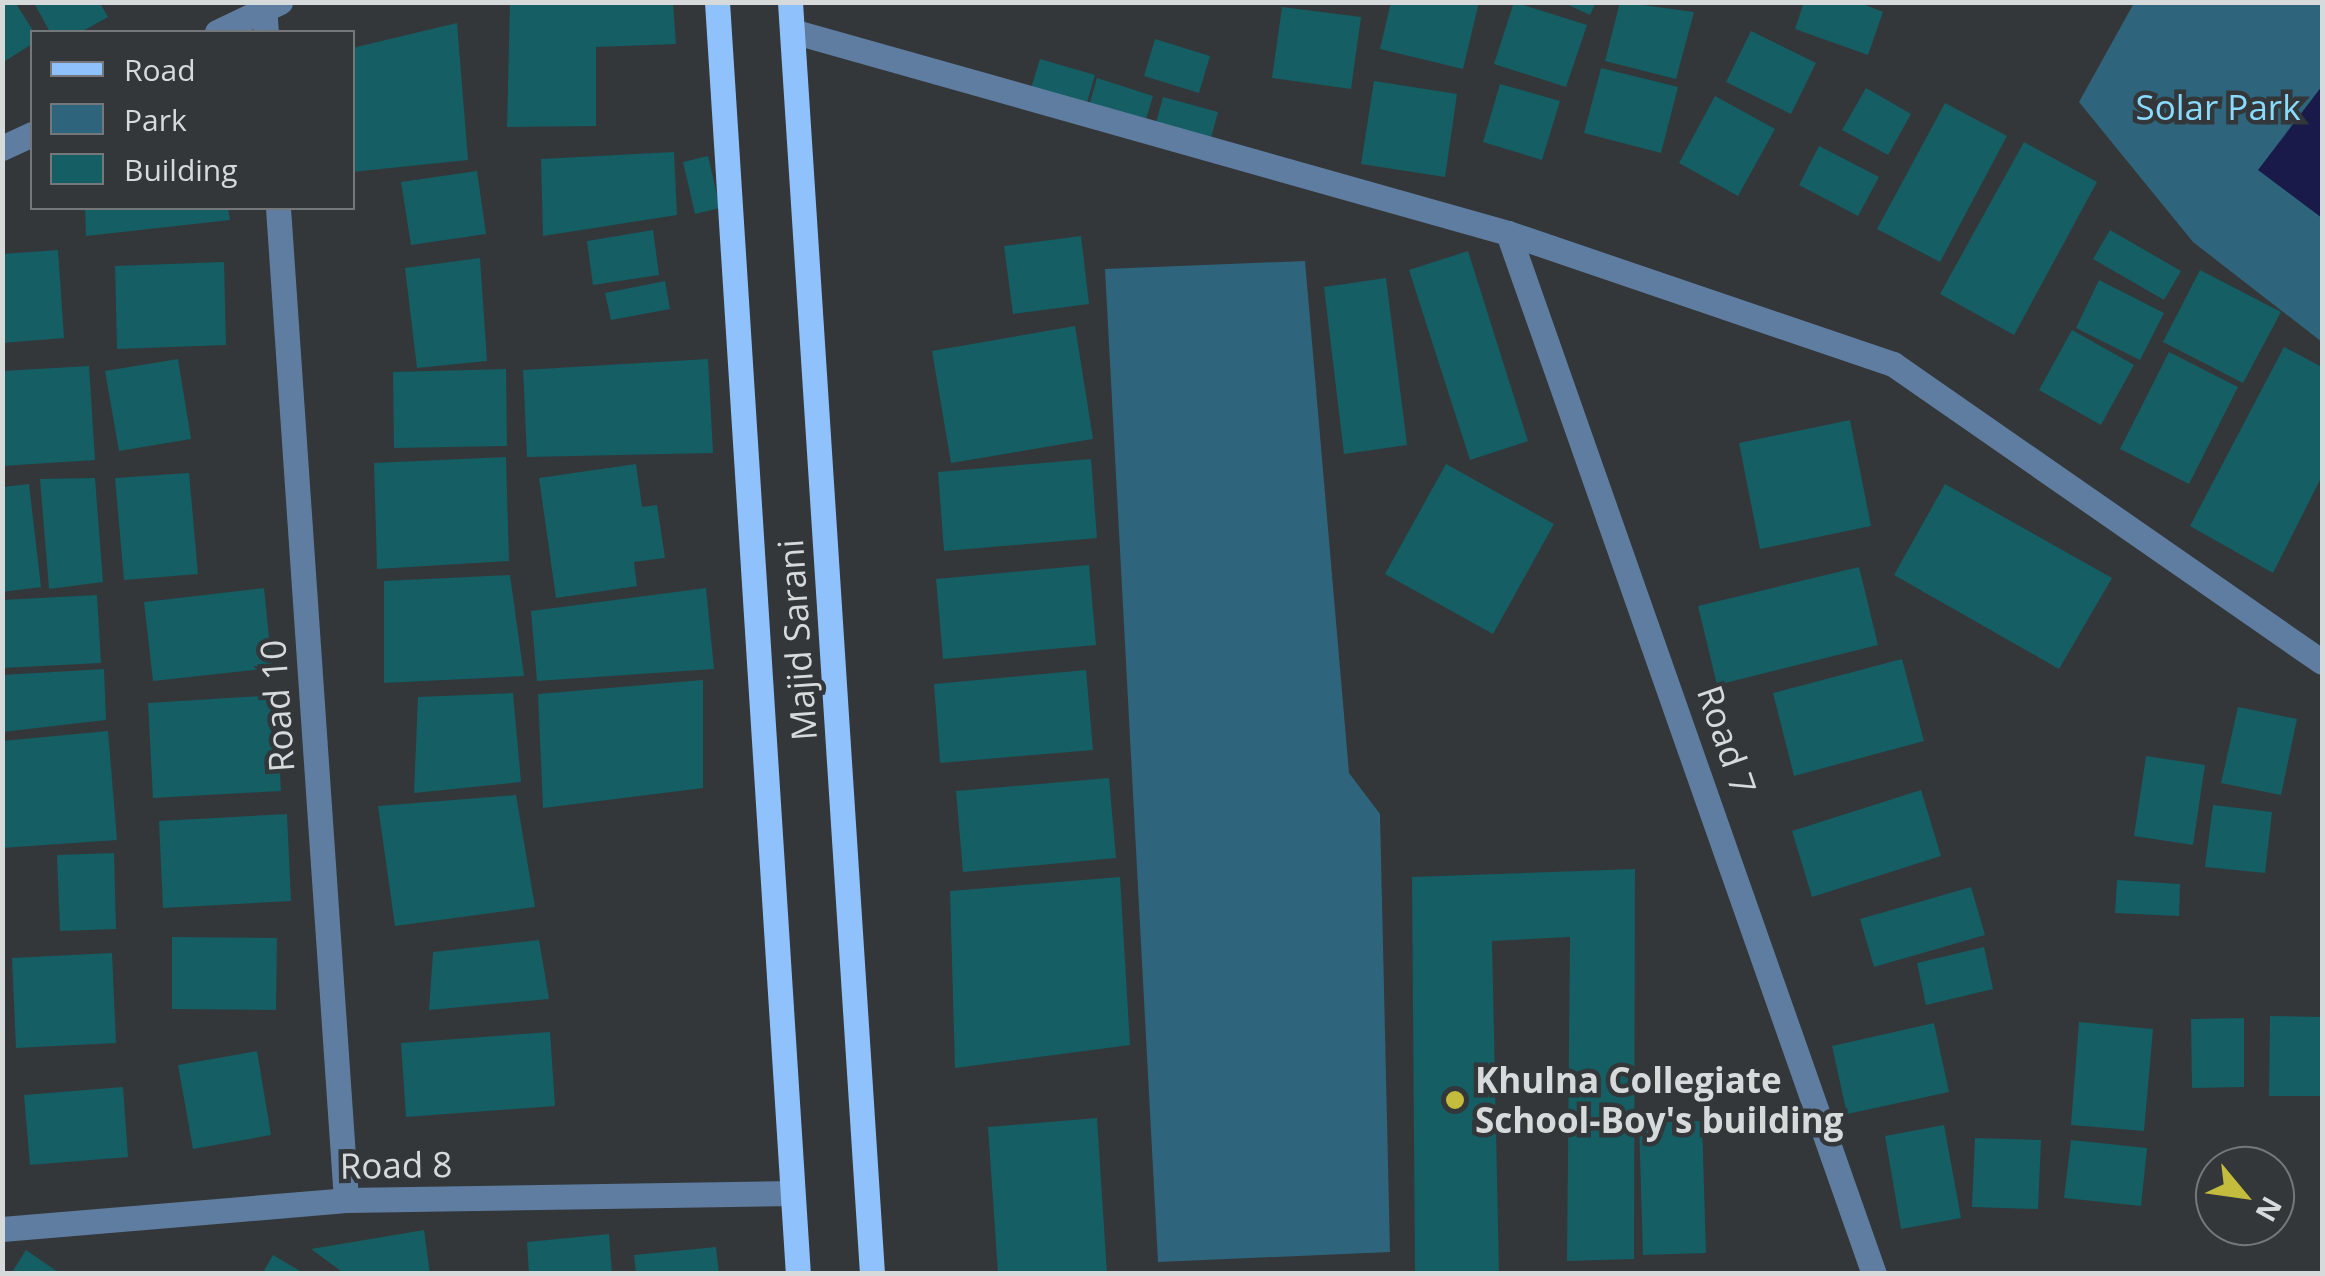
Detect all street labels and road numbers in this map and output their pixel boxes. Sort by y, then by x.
street label: Majid Sarani [769,538,825,742]
street label: Road 10 [251,638,303,774]
street label: Road 7 [1689,680,1765,800]
street label: Road 8 [339,1143,453,1187]

